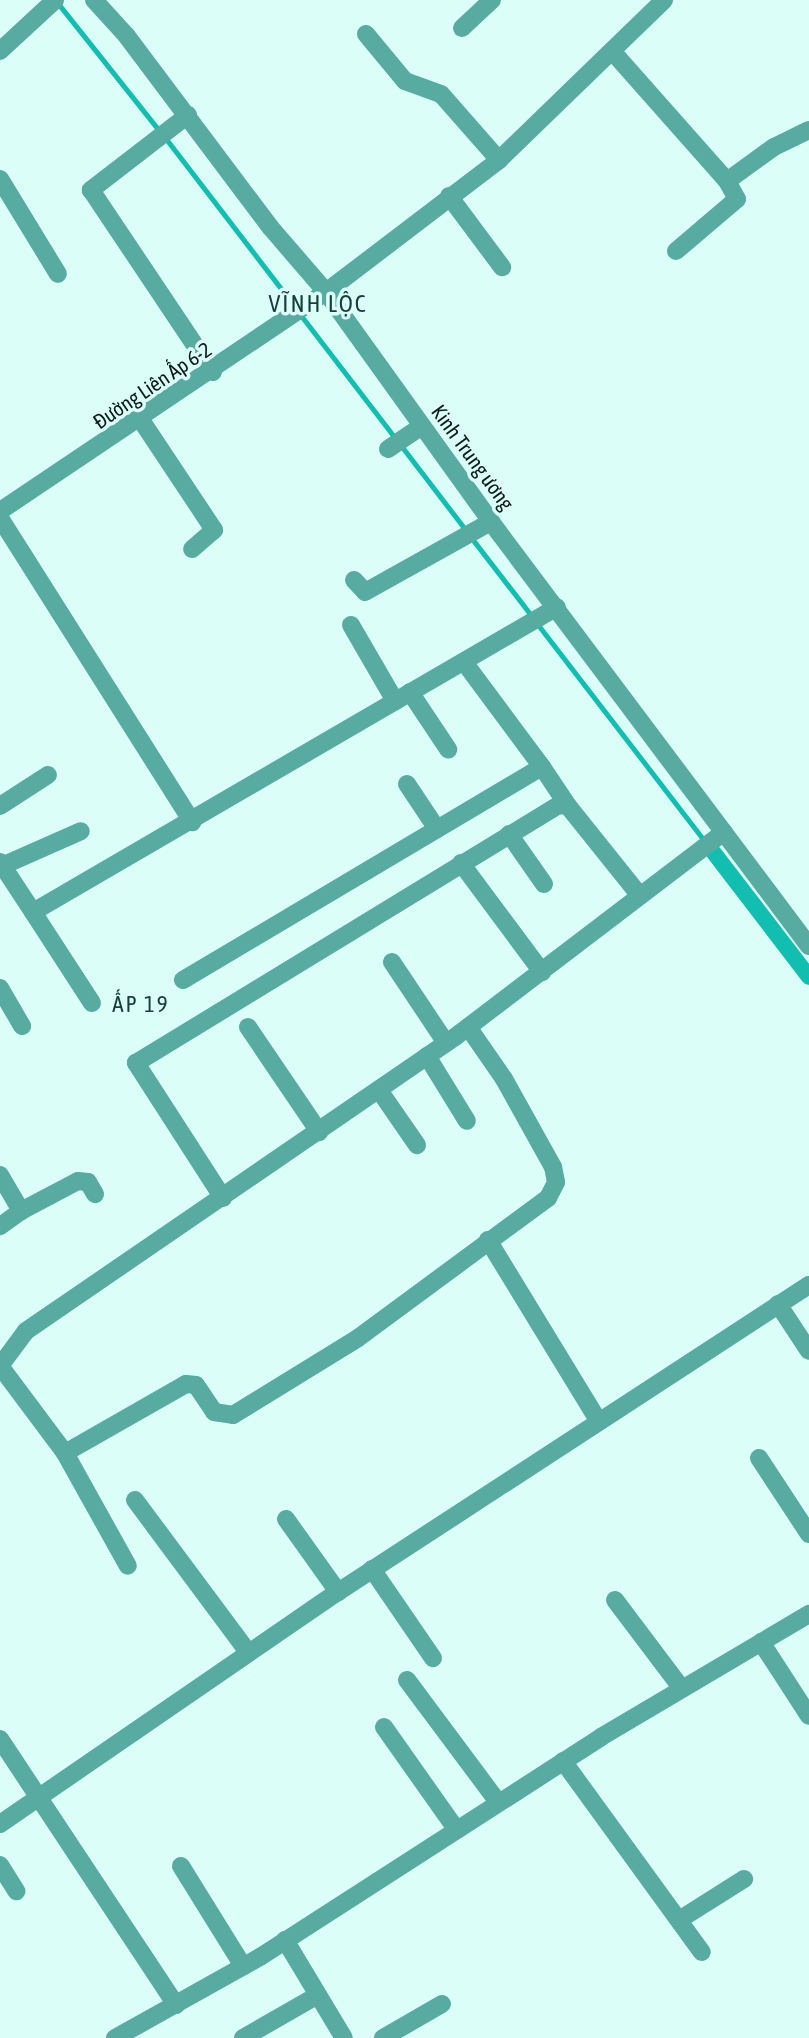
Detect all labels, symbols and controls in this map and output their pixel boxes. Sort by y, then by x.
district label: VĨNH LỘC [270,290,366,318]
street label: Đường Liên Ấp 6-2 [88,336,216,434]
street label: Kinh Trung ương [426,399,520,515]
district label: ẤP 19 [113,990,169,1018]

